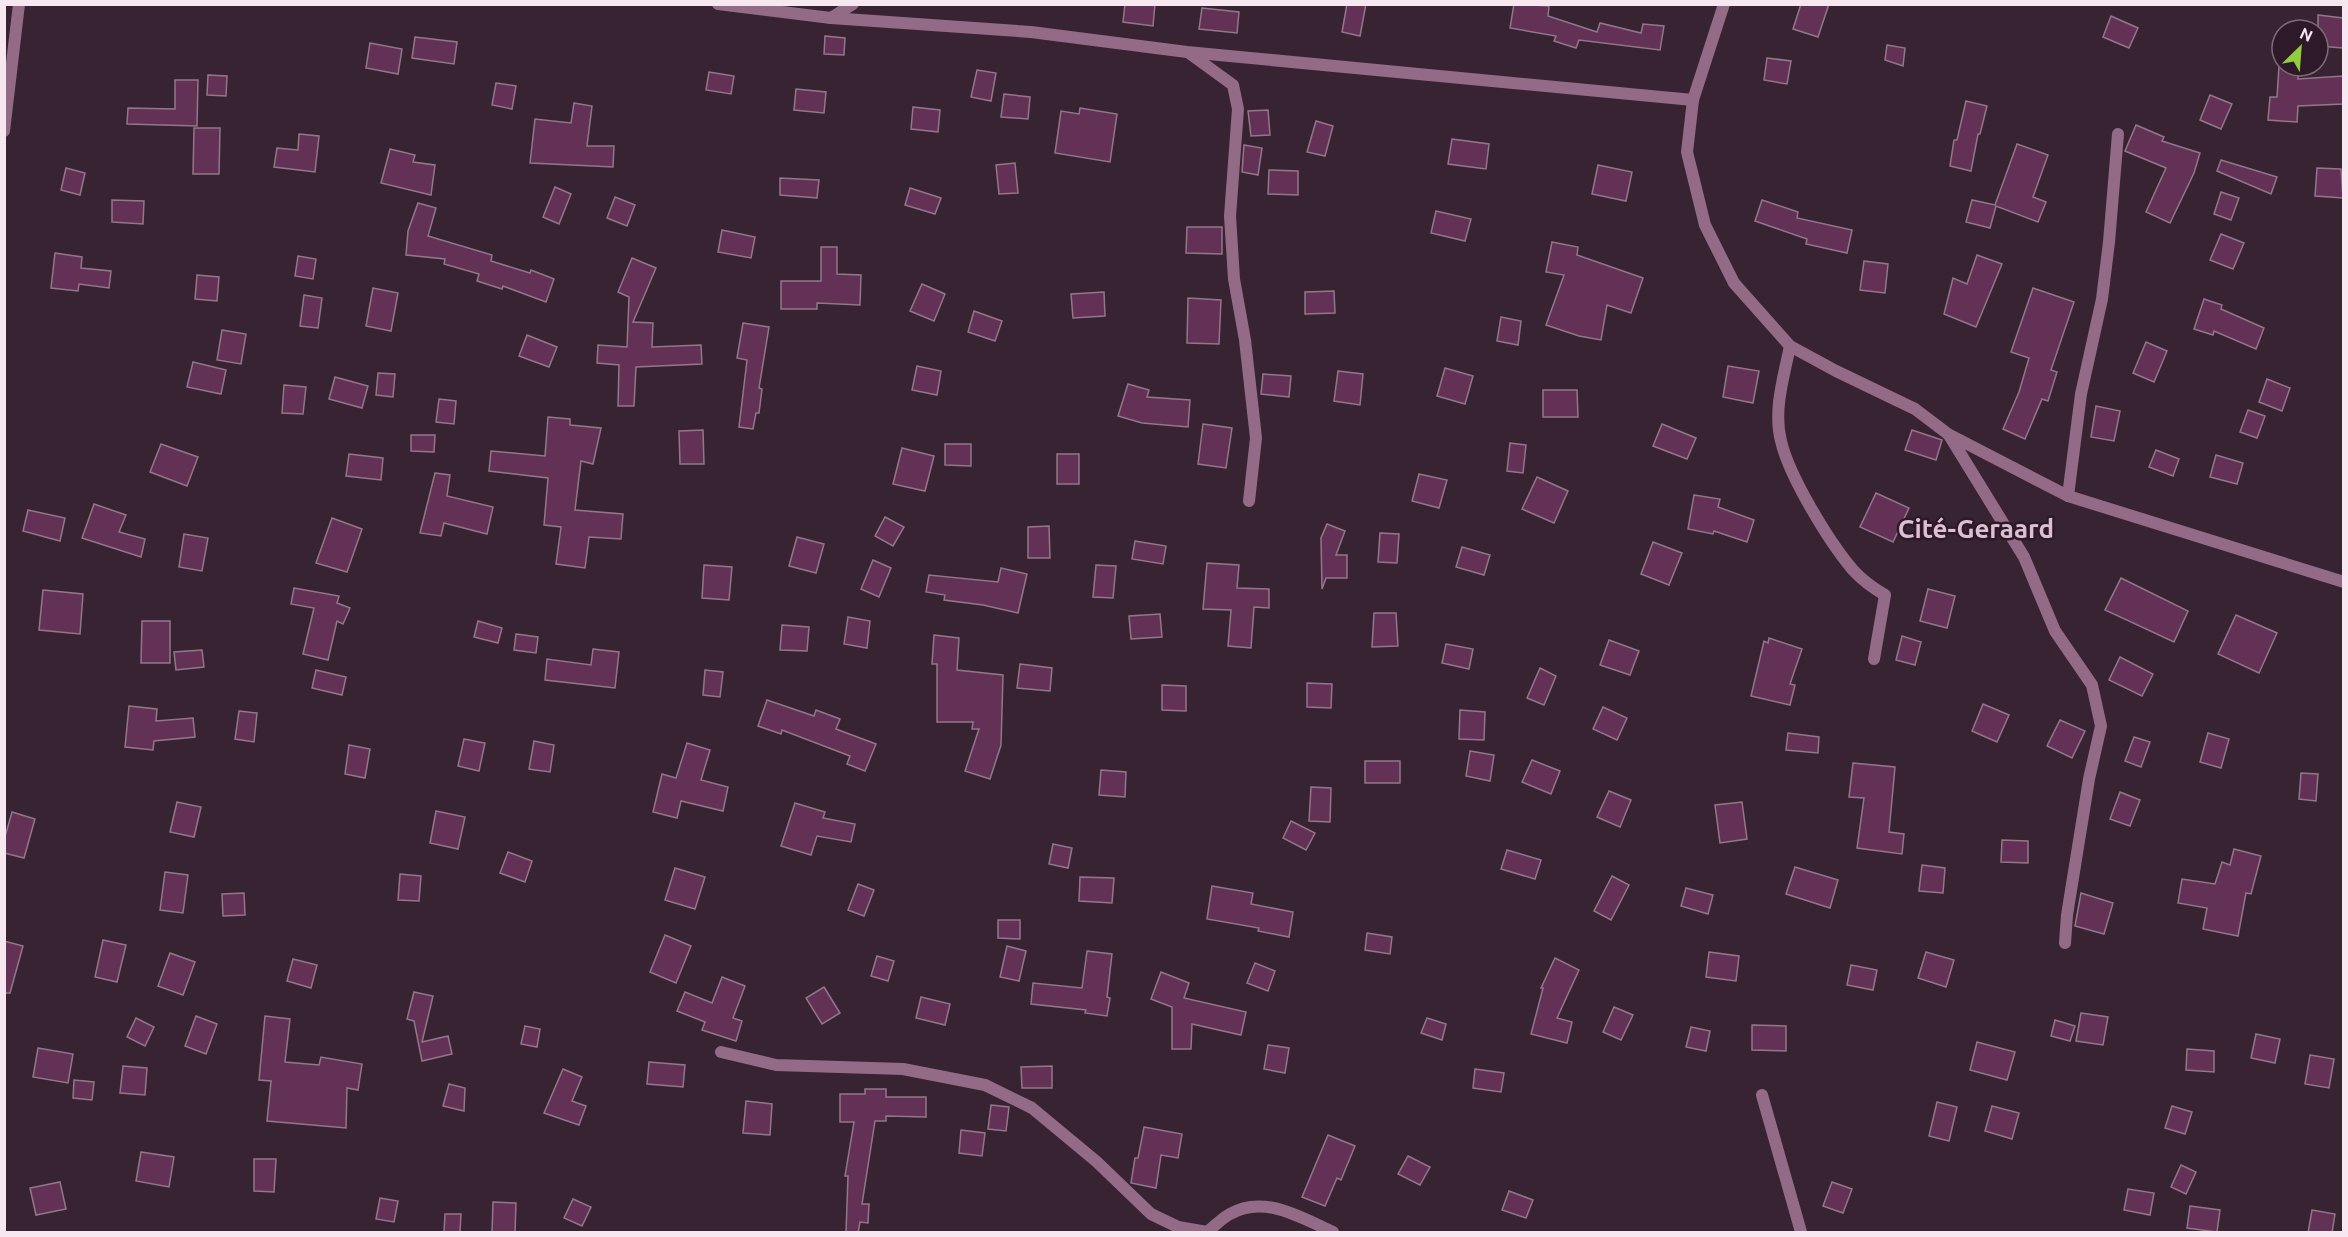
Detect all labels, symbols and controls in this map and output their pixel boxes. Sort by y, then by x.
north arrow [2270,18,2330,78]
text: N [2297,24,2316,45]
district label: Cité-Geraard [1898,514,2054,543]

